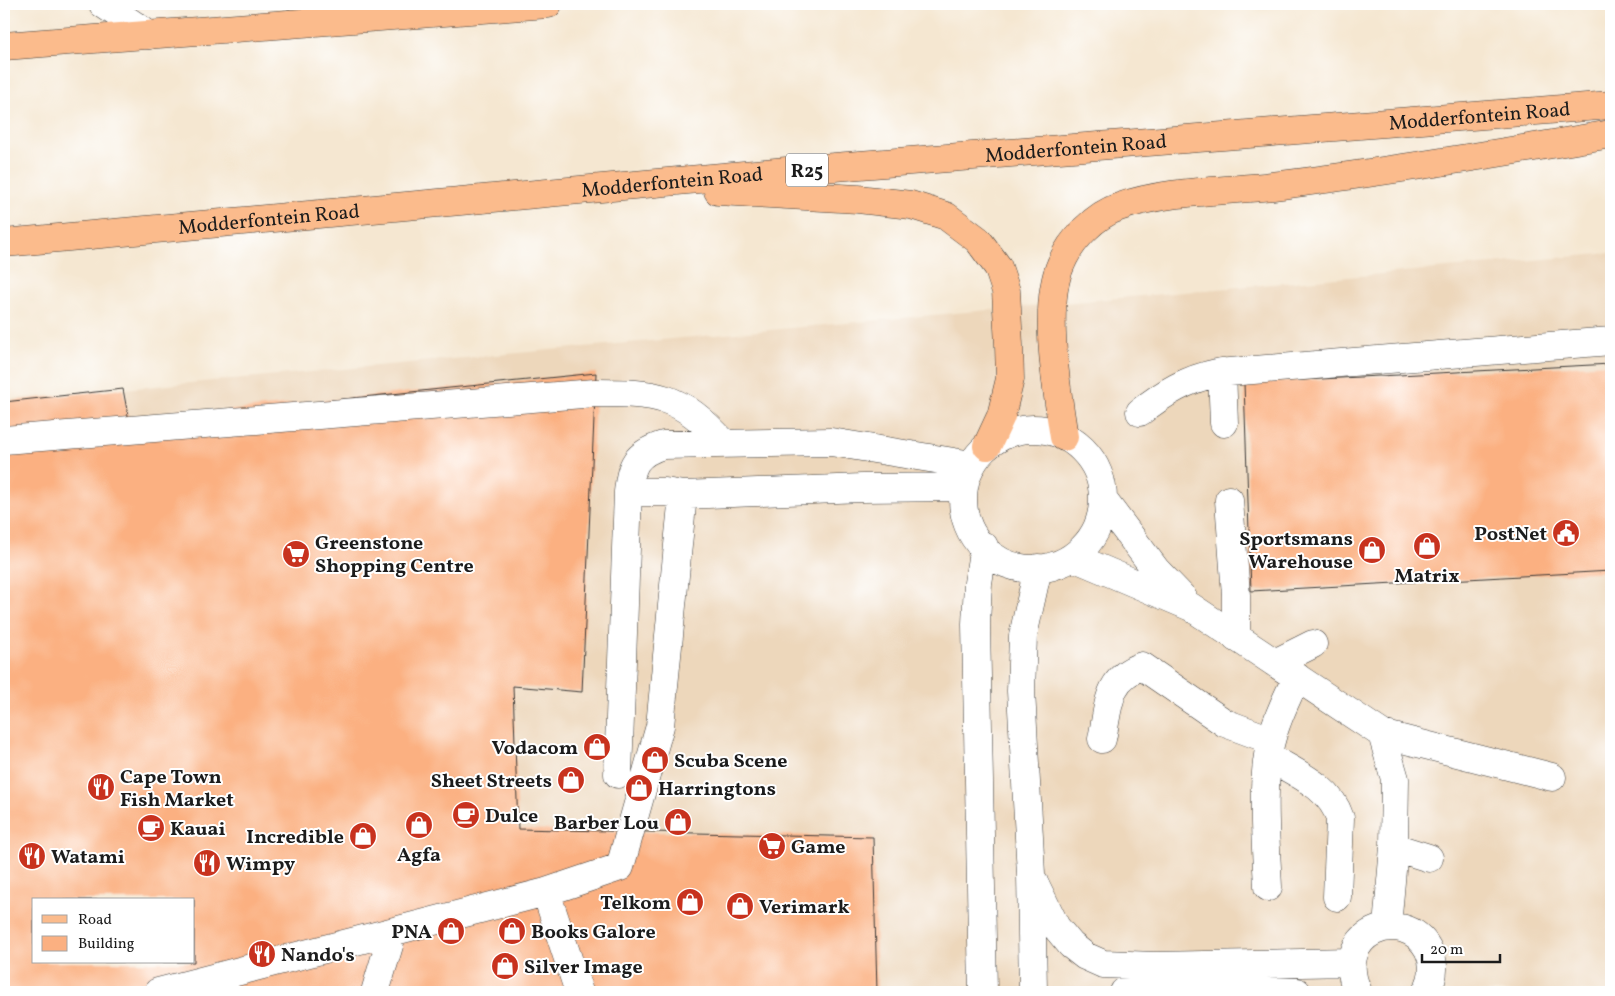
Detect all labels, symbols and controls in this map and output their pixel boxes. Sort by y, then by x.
street label: Modderfontein Road [1388,96,1572,139]
street label: Modderfontein Road [984,129,1168,171]
road number: R25 [786,154,828,186]
street label: Modderfontein Road [580,161,764,206]
street label: Modderfontein Road [177,198,361,243]
public building icon: PostNet [1551,518,1581,548]
place label: PostNet [1474,521,1547,549]
place label: Sportsmans Warehouse [1239,526,1353,577]
place label: Greenstone Shopping Centre [315,530,474,581]
shop icon: Matrix [1412,531,1442,561]
shop icon: Sportsmans Warehouse [1357,535,1387,565]
supermarket icon: Greenstone Shopping Centre [281,539,311,569]
place label: Matrix [1394,563,1460,591]
shop icon: Vodacom [582,732,612,762]
place label: Vodacom [492,735,578,763]
shop icon: Scuba Scene [640,745,670,775]
place label: Scuba Scene [674,748,787,776]
place label: Cape Town Fish Market [120,764,234,815]
shop icon: Sheet Streets [556,765,586,795]
place label: Sheet Streets [431,768,552,796]
restaurant icon: Cape Town Fish Market [86,772,116,802]
shop icon: Harringtons [624,773,654,803]
place label: Harringtons [658,776,776,804]
cafe icon: Dulce [451,800,481,830]
place label: Dulce [485,803,538,831]
shop icon: Barber Lou [663,807,693,837]
shop icon: Agfa [404,810,434,840]
place label: Barber Lou [554,810,659,838]
cafe icon: Kauai [136,813,166,843]
place label: Kauai [170,816,225,844]
shop icon: Incredible [348,821,378,851]
place label: Incredible [246,824,344,852]
supermarket icon: Game [757,831,787,861]
place label: Game [791,834,845,862]
restaurant icon: Watami [17,841,47,871]
place label: Agfa [397,842,441,870]
place label: Watami [51,844,125,872]
restaurant icon: Wimpy [192,848,222,878]
place label: Wimpy [226,851,295,879]
shop icon: Telkom [675,887,705,917]
place label: Telkom [600,890,671,918]
shop icon: Verimark [725,891,755,921]
place label: Verimark [759,894,850,922]
legend [32,898,195,964]
text: Road [78,910,112,931]
shop icon: PNA [436,916,466,946]
shop icon: Books Galore [497,916,527,946]
place label: PNA [391,919,432,947]
place label: Books Galore [531,919,656,947]
scale bar [1422,931,1500,963]
text: Building [78,934,135,955]
restaurant icon: Nando's [247,939,277,969]
text: 20 m [1430,940,1463,961]
place label: Nando's [281,942,355,970]
shop icon: Silver Image [490,951,520,981]
place label: Silver Image [524,954,643,982]

